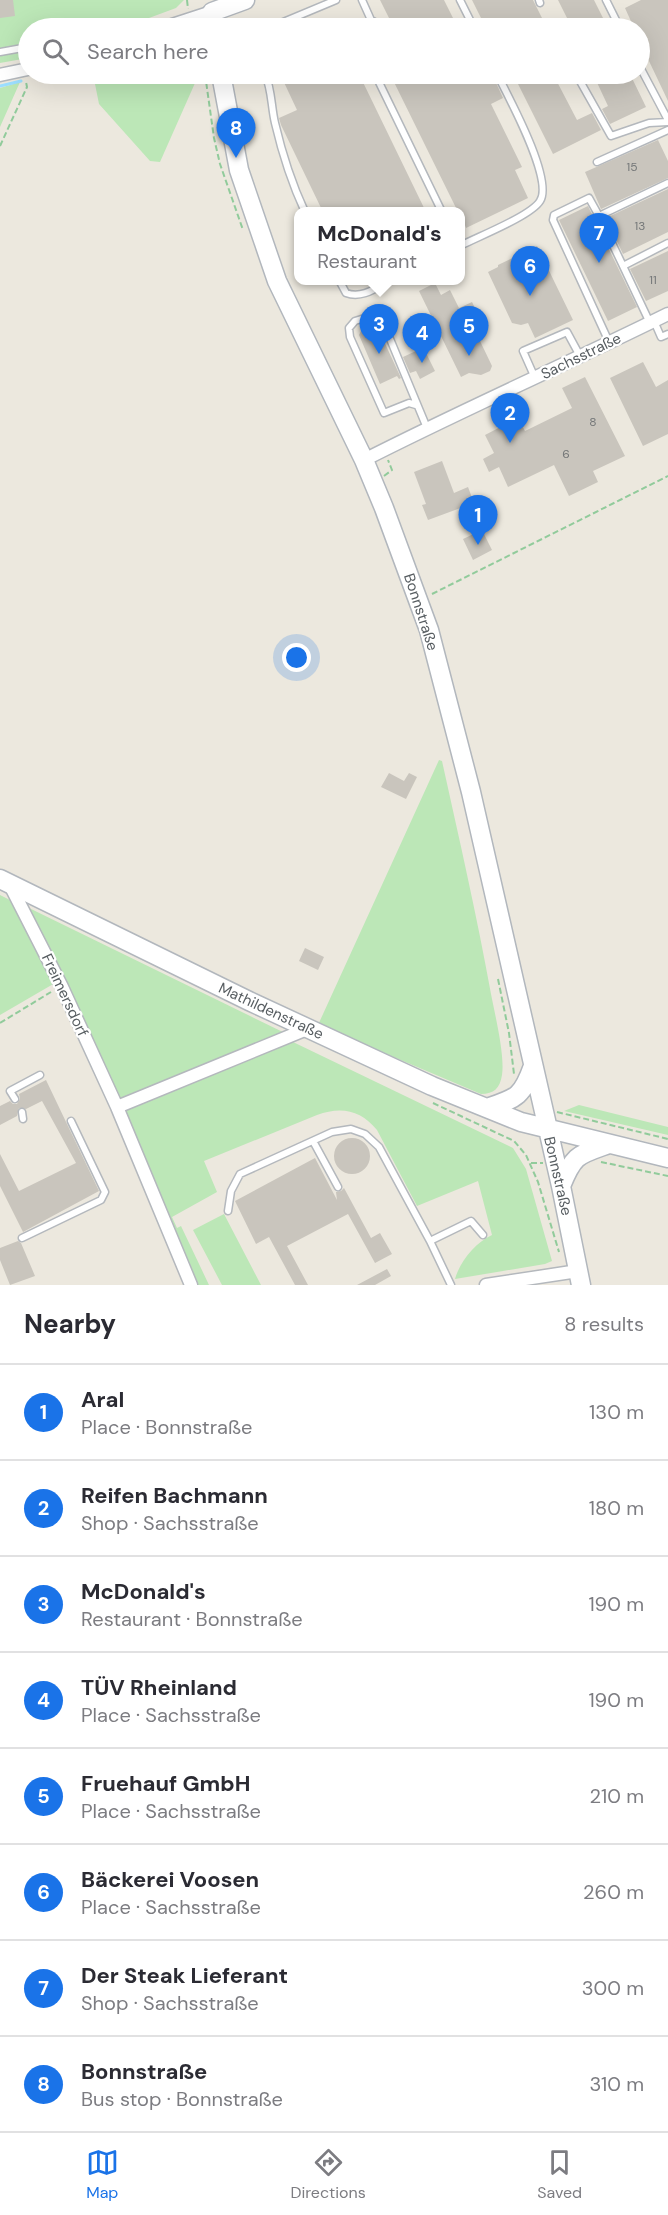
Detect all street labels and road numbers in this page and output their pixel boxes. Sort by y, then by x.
street label: Sachsstraße [538,328,624,384]
street label: Bonnstraße [399,571,443,653]
street label: Freimersdorf [37,950,93,1040]
street label: Mathildenstraße [215,978,327,1044]
street label: Bonnstraße [539,1135,577,1217]

